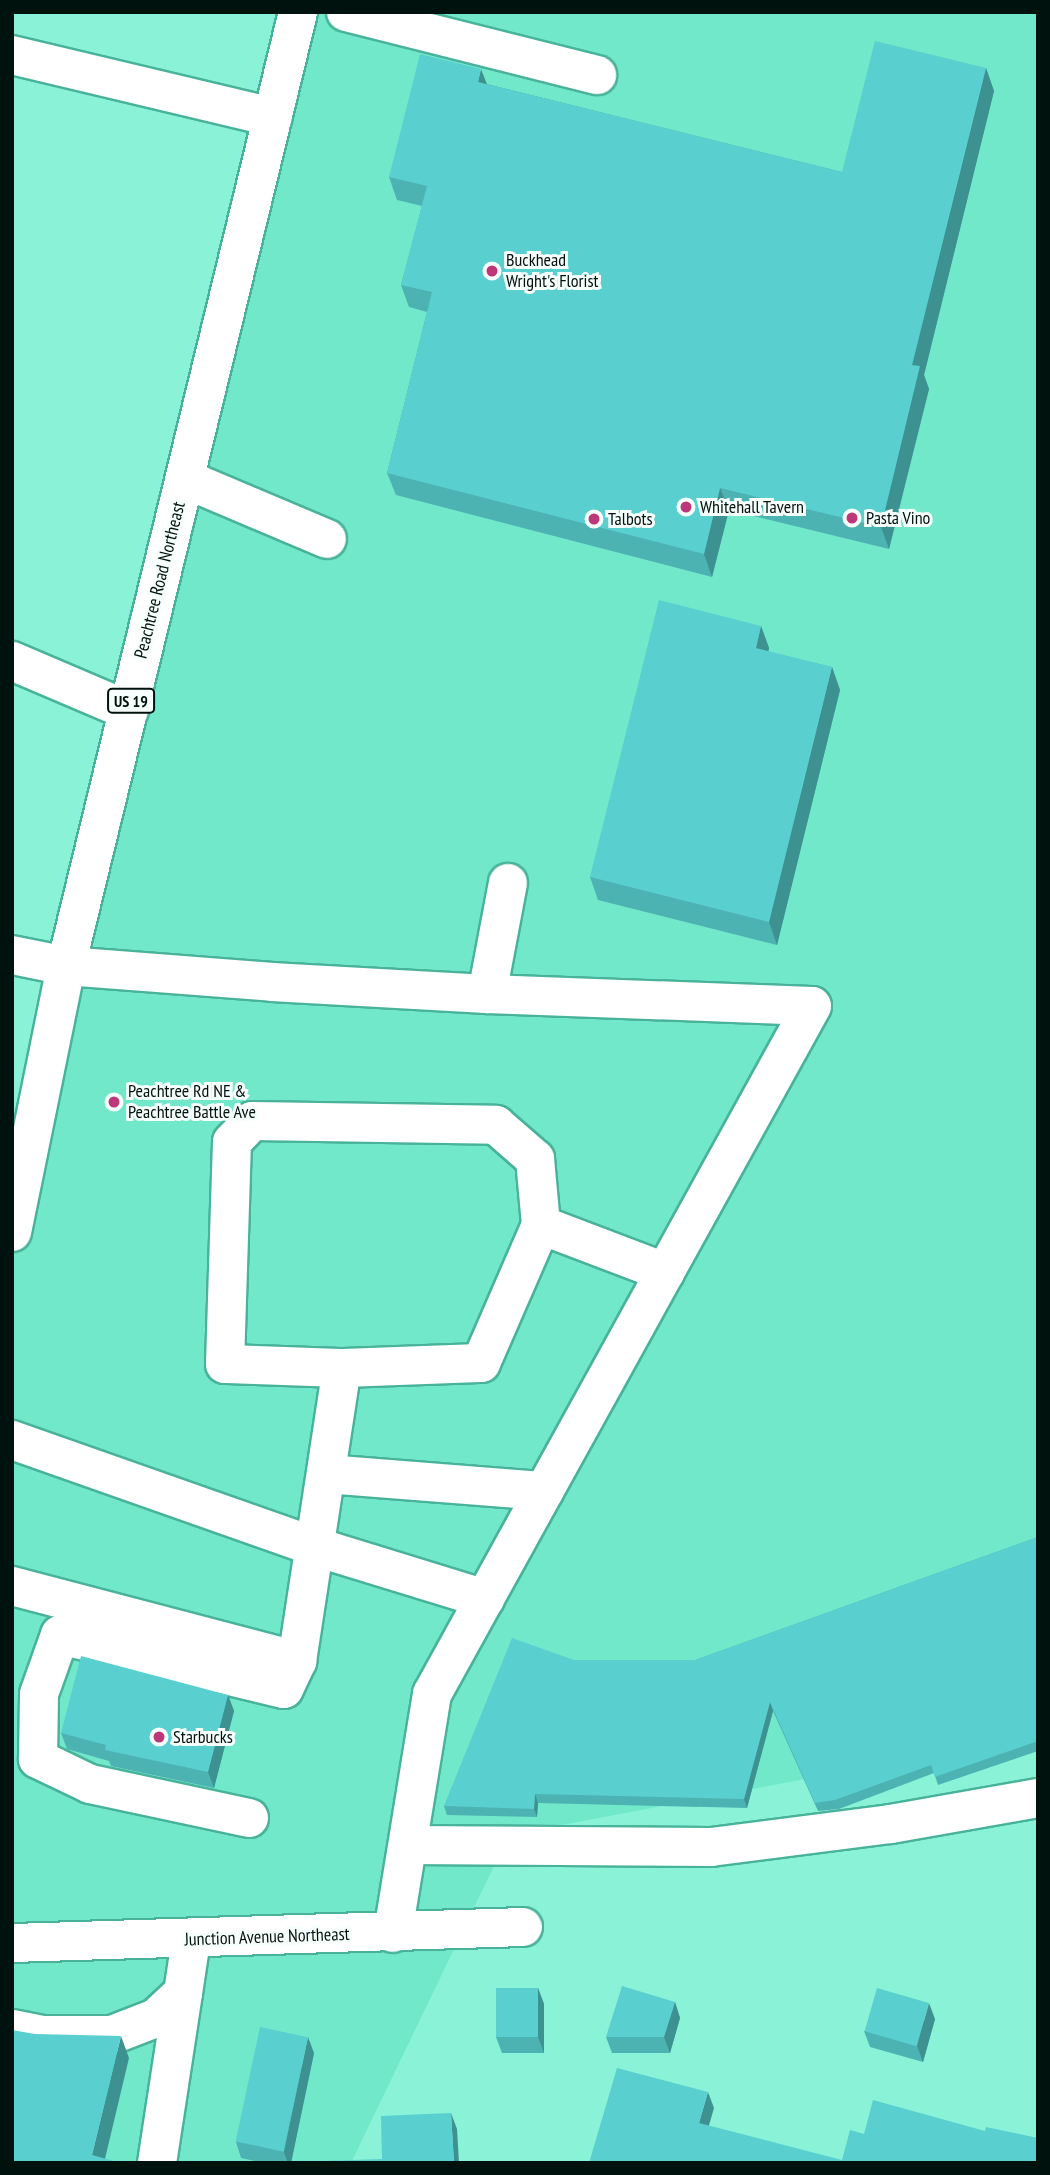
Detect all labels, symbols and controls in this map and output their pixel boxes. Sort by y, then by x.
place label: Buckhead Wright's Florist [506,250,598,292]
marker: Buckhead Wright's Florist [484,263,500,279]
place label: Whitehall Tavern [700,496,804,518]
street label: Peachtree Road Northeast [130,499,190,661]
marker: Whitehall Tavern [678,499,694,515]
place label: Pasta Vino [866,507,931,529]
place label: Talbots [608,508,653,530]
marker: Pasta Vino [844,510,860,526]
marker: Talbots [586,511,602,527]
road number: US 19 [106,688,156,714]
place label: Peachtree Rd NE & Peachtree Battle Ave [128,1081,256,1124]
marker: Peachtree Rd NE & Peachtree Battle Ave [106,1094,122,1110]
place label: Starbucks [173,1726,233,1748]
marker: Starbucks [151,1729,167,1745]
street label: Junction Avenue Northeast [184,1923,350,1951]

